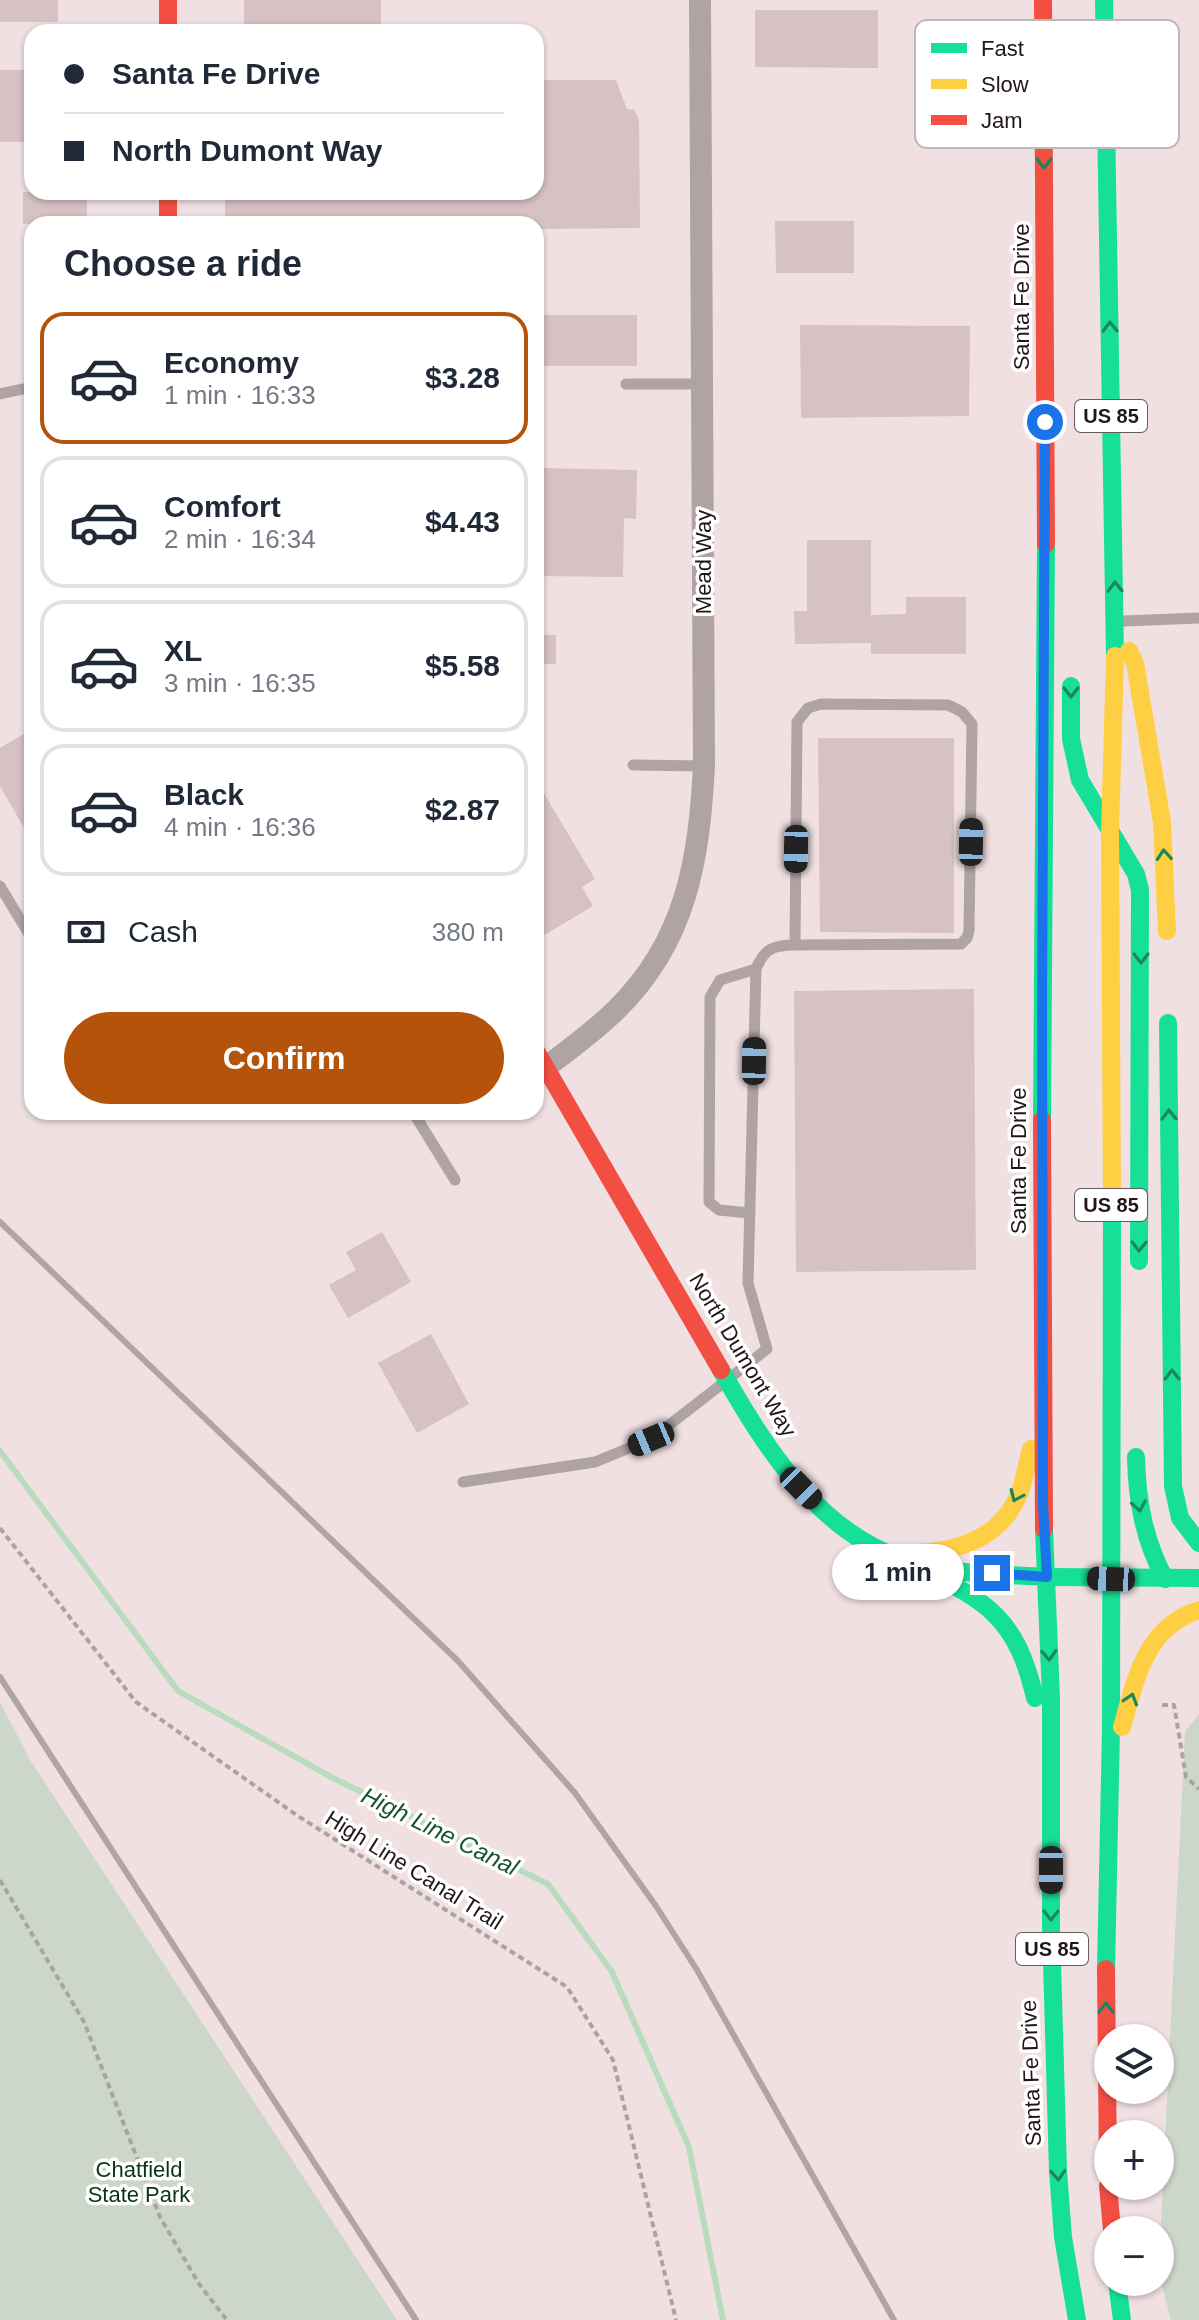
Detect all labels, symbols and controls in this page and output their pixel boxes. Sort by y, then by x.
legend [915,20,1179,148]
text: Fast [981,36,1024,61]
text: Santa Fe Drive [112,57,320,90]
text: Slow [981,72,1029,97]
text: Jam [981,108,1023,133]
text: North Dumont Way [112,134,383,167]
one-way arrow [1035,157,1053,170]
street label: Santa Fe Drive [1009,224,1034,370]
text: Choose a ride [64,243,302,284]
one-way arrow [1101,320,1118,333]
icon: car [68,342,140,414]
text: Economy [164,346,299,379]
text: $3.28 [425,361,500,394]
text: 1 min · 16:33 [164,380,316,410]
road number: US 85 [1075,400,1147,432]
route start [1027,404,1063,440]
icon: car [68,486,140,558]
text: Comfort [164,490,281,523]
text: $4.43 [425,505,500,538]
street label: Mead Way [691,510,716,614]
text: 2 min · 16:34 [164,524,316,554]
one-way arrow [1106,580,1124,593]
icon: car [68,630,140,702]
text: XL [164,634,202,667]
text: $5.58 [425,649,500,682]
text: 3 min · 16:35 [164,668,316,698]
one-way arrow [1062,686,1080,699]
icon: car [68,774,140,846]
text: Black [164,778,244,811]
text: $2.87 [425,793,500,826]
text: 4 min · 16:36 [164,812,316,842]
car [959,818,983,866]
car [784,825,808,873]
one-way arrow [1156,848,1173,861]
icon: cash [64,910,108,954]
text: Cash [128,915,198,948]
text: 380 m [432,917,504,947]
one-way arrow [1132,952,1150,965]
button: Confirm [64,1012,504,1104]
car [742,1037,766,1085]
street label: Santa Fe Drive [1006,1088,1031,1234]
one-way arrow [1160,1108,1178,1121]
road number: US 85 [1075,1189,1147,1221]
one-way arrow [1130,1240,1148,1253]
street label: North Dumont Way [684,1269,802,1441]
one-way arrow [1163,1368,1180,1381]
car [624,1419,678,1459]
car [776,1463,826,1513]
one-way arrow [1010,1488,1026,1503]
one-way arrow [1129,1499,1146,1512]
callout: 1 min [832,1545,964,1601]
route end [974,1555,1010,1591]
text: 1 min [864,1557,932,1587]
car [1087,1566,1135,1592]
one-way arrow [1041,1649,1058,1662]
one-way arrow [1122,1692,1138,1706]
water label: High Line Canal [357,1781,523,1881]
street label: High Line Canal Trail [321,1805,507,1935]
car [1039,1846,1063,1894]
one-way arrow [1042,1909,1060,1922]
road number: US 85 [1016,1933,1088,1965]
street label: Santa Fe Drive [1016,1999,1046,2147]
one-way arrow [1098,2001,1115,2014]
map controls [1094,2024,1174,2296]
button: layers [1094,2024,1174,2104]
button: + [1094,2120,1174,2200]
park label: Chatfield State Park [88,2157,191,2207]
one-way arrow [1050,2169,1067,2181]
button: − [1094,2216,1174,2296]

